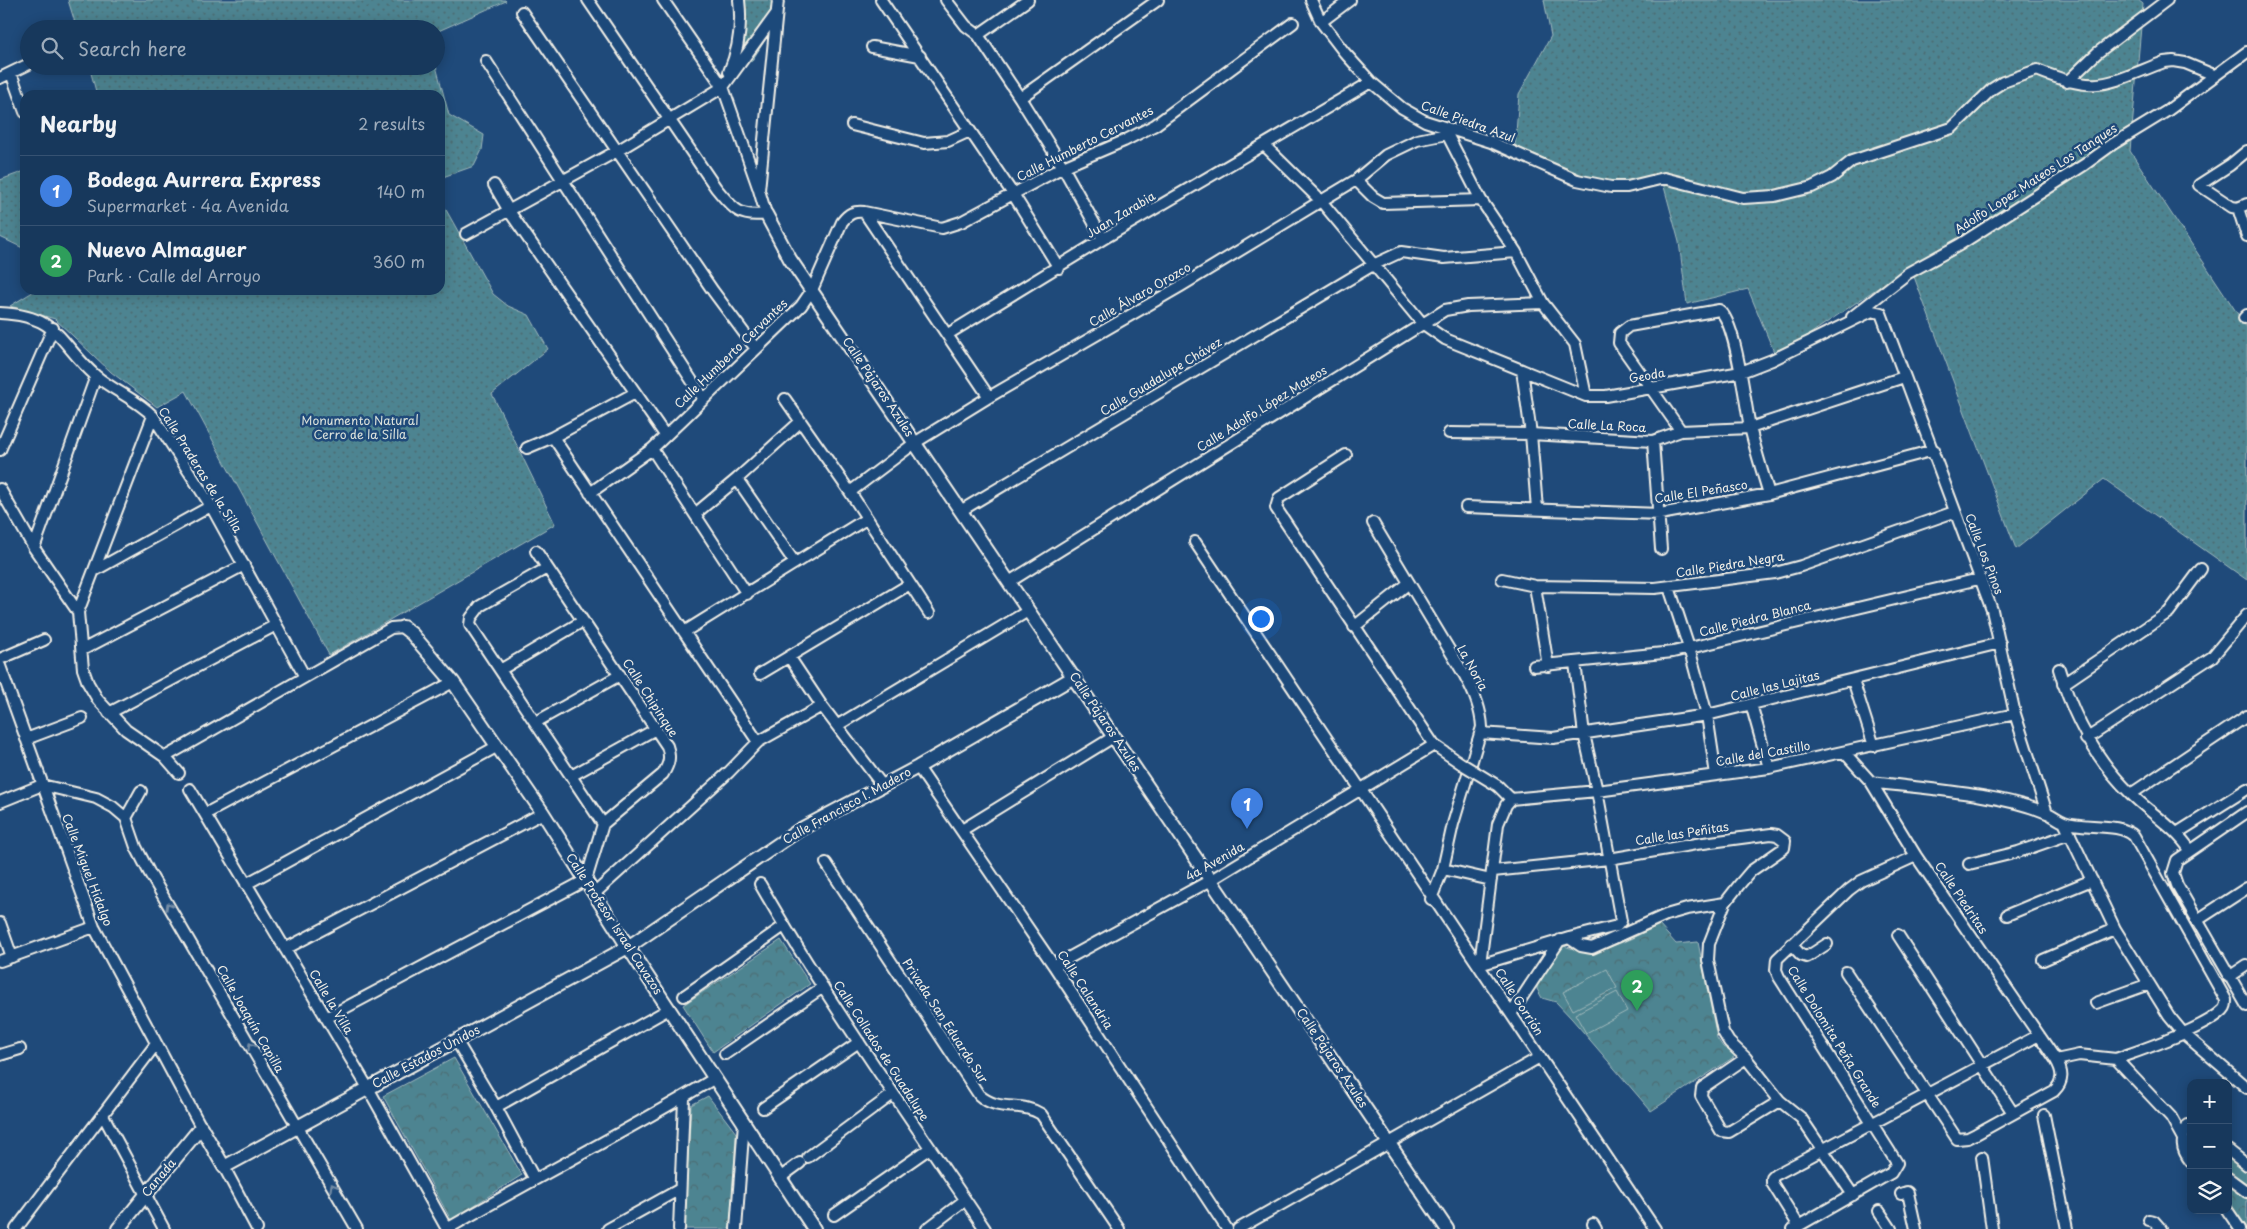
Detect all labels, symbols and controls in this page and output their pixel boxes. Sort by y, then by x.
search box [20,20,445,75]
icon: search [38,34,66,62]
text: Search here [78,34,187,62]
street label: Calle Piedra Azul [1419,96,1518,146]
street label: Calle Humberto Cervantes [1013,101,1156,185]
text: Nearby [40,107,117,139]
text: 2 results [358,111,425,135]
street label: Adolfo Lopez Mateos Los Tanques [1951,119,2120,238]
text: Bodega Aurrera Express [87,165,321,193]
text: 1 [52,179,60,203]
text: 140 m [377,179,425,203]
street label: Juan Zarabia [1083,186,1159,242]
text: Supermarket · 4a Avenida [87,193,289,217]
text: Nuevo Almaguer [87,235,247,263]
text: 2 [50,249,62,273]
text: 360 m [373,249,425,273]
street label: Calle Álvaro Orozco [1085,257,1194,331]
text: Park · Calle del Arroyo [87,263,261,287]
street label: Calle Humberto Cervantes [670,294,791,412]
street label: Calle Pájaros Azules [839,333,919,440]
street label: Calle Guadalupe Chávez [1096,333,1225,420]
street label: Calle Adolfo López Mateos [1193,360,1330,456]
street label: Geoda [1627,363,1667,387]
street label: Calle Praderas de la Silla [155,403,247,536]
park label: Monumento Natural Cerro de la Silla [301,411,419,443]
street label: Calle La Roca [1567,414,1647,436]
street label: Calle El Peñasco [1653,475,1749,507]
street label: Calle Los Pinos [1961,510,2009,597]
street label: Calle Piedra Negra [1674,547,1786,581]
street label: Calle Piedra Blanca [1697,595,1813,641]
your location [1248,606,1274,632]
street label: La Noria [1453,641,1493,694]
street label: Calle Chipinque [619,655,683,741]
street label: Calle las Lajitas [1728,665,1822,705]
street label: Calle Pájaros Azules [1066,668,1146,775]
street label: Calle del Castillo [1714,736,1812,770]
street label: Calle Francisco I. Madero [779,762,914,848]
pin: 1 [1231,788,1263,829]
street label: Calle Miguel Hidalgo [58,811,118,929]
street label: Calle las Peñitas [1634,817,1730,849]
street label: 4a Avenida [1182,837,1248,885]
street label: Calle Profesor Israel Cavazos [562,849,668,998]
street label: Calle Piedritas [1931,858,1993,937]
one-way arrow [166,902,176,911]
street label: Calle Calandria [1054,946,1118,1033]
street label: Privada San Eduardo Sur [899,955,993,1087]
street label: Calle Joaquín Capilla [213,961,289,1076]
street label: Calle Dolomita Peña Grande [1784,962,1886,1111]
street label: Calle Gorrión [1491,964,1548,1039]
street label: Calle la Villa [305,966,359,1038]
pin: 2 [1621,970,1653,1011]
street label: Calle Collados de Guadalupe [830,977,934,1125]
street label: Calle Pájaros Azules [1293,1004,1373,1111]
street label: Calle Estados Unidos [368,1020,483,1092]
one-way arrow [248,1043,258,1052]
map controls [2187,1079,2232,1214]
button: + [2187,1079,2232,1124]
button: − [2187,1124,2232,1169]
street label: Canada [137,1154,180,1201]
button: layers [2187,1169,2232,1214]
one-way arrow [329,1183,339,1192]

